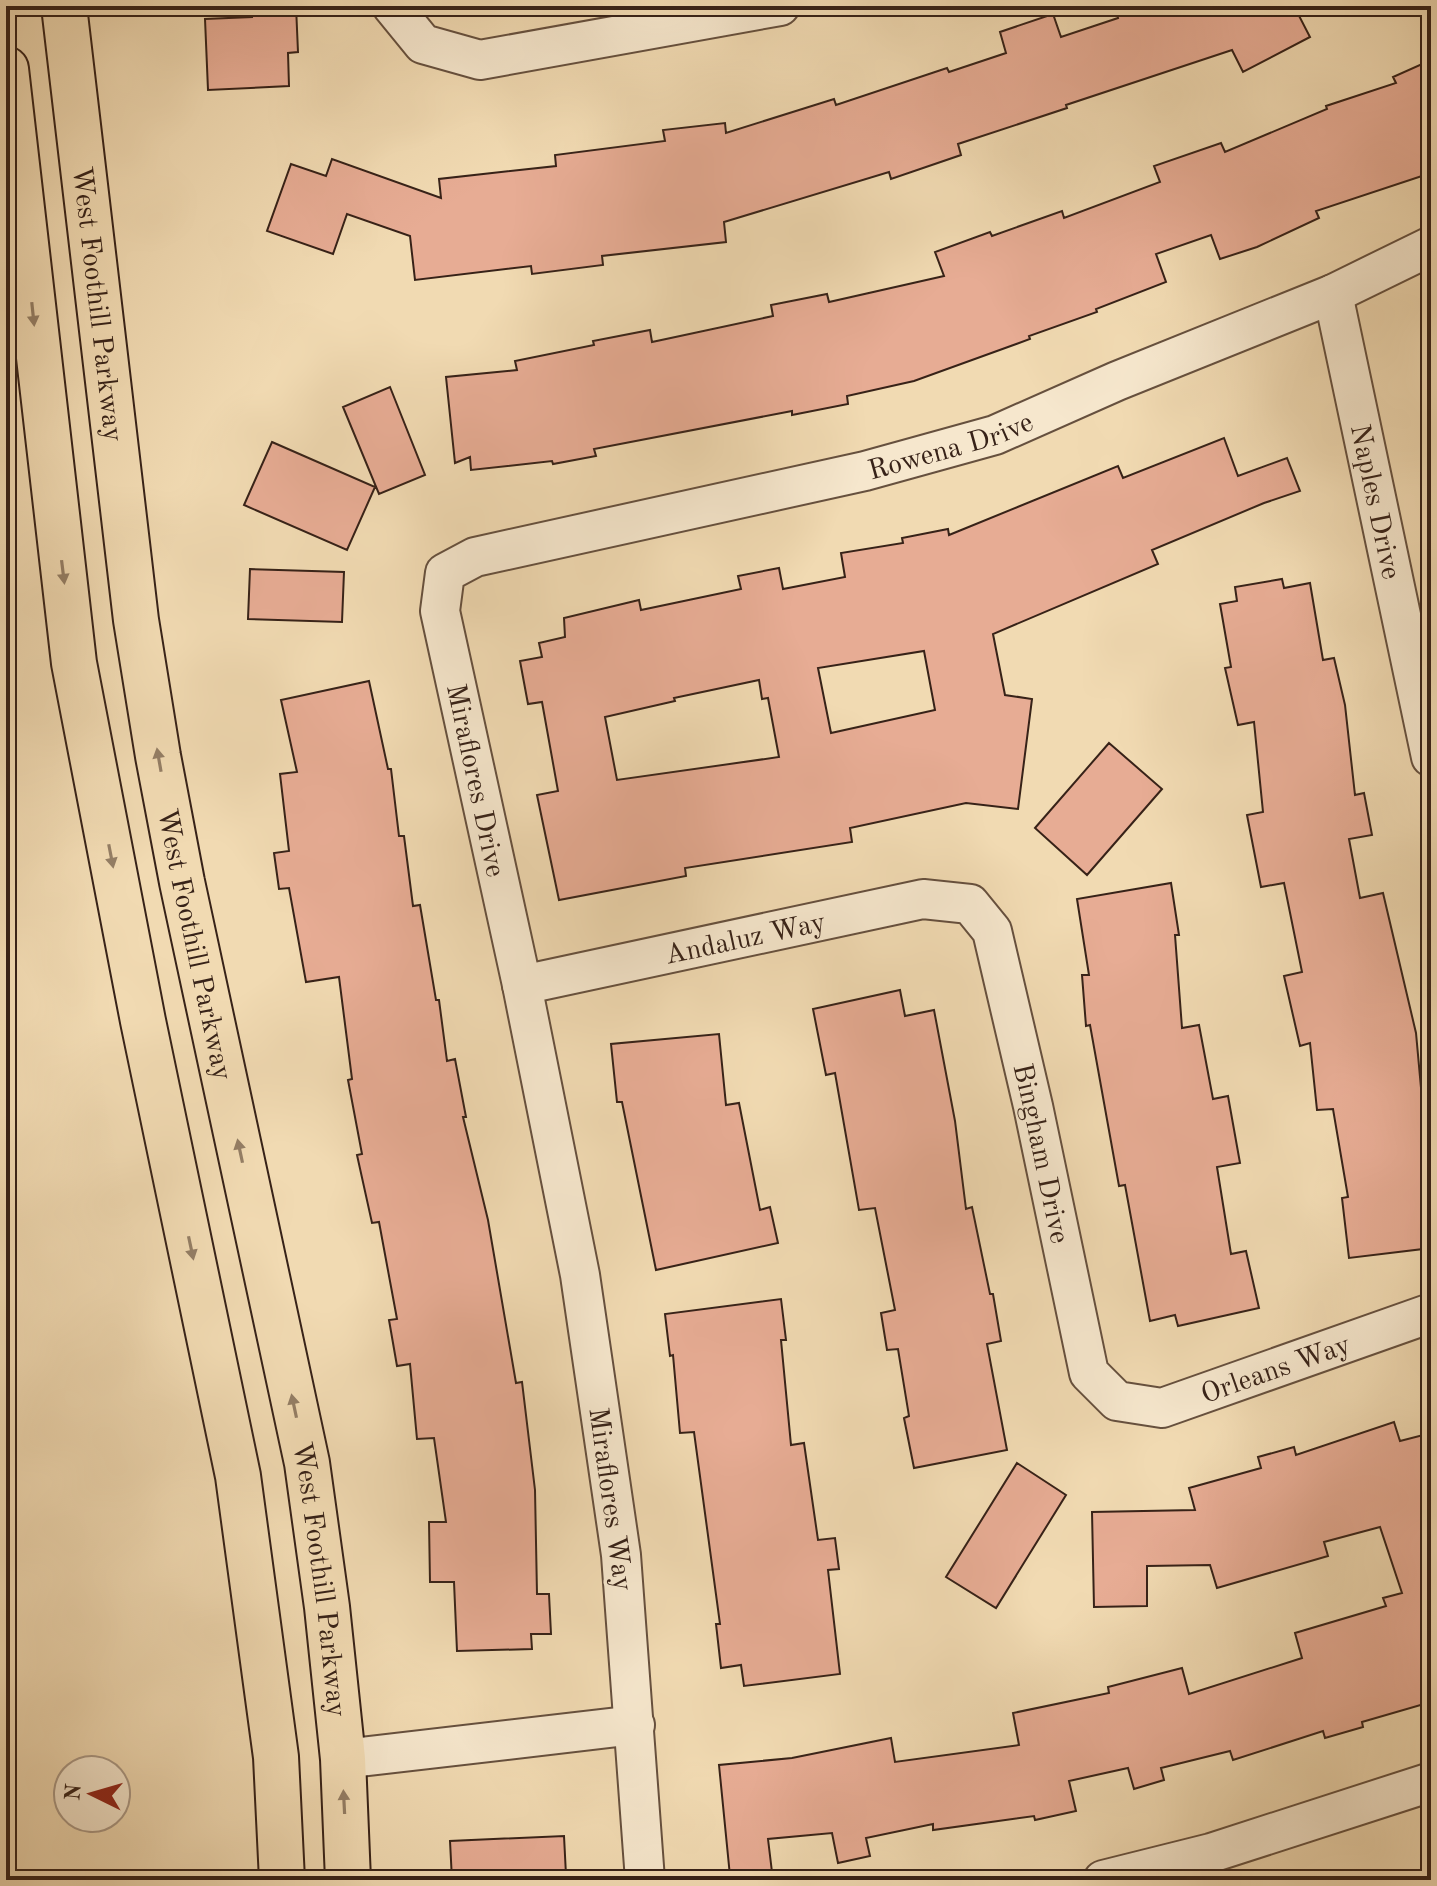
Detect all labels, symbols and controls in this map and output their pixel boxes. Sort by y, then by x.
street label: West Foothill Parkway [66,165,126,444]
one-way arrow [27,302,40,327]
street label: Rowena Drive [865,409,1038,486]
street label: Naples Drive [1344,422,1404,582]
one-way arrow [57,560,70,585]
street label: Miraflores Drive [440,682,508,880]
one-way arrow [153,747,165,772]
street label: West Foothill Parkway [151,807,235,1083]
one-way arrow [105,844,118,869]
street label: Andaluz Way [663,909,829,971]
street label: Bingham Drive [1006,1061,1072,1246]
one-way arrow [233,1139,246,1164]
one-way arrow [185,1236,197,1261]
street label: Orleans Way [1198,1332,1355,1410]
one-way arrow [287,1393,300,1418]
street label: Miraflores Way [582,1406,636,1593]
street label: West Foothill Parkway [286,1440,350,1719]
north arrow [52,1754,132,1834]
text: N [62,1783,86,1802]
one-way arrow [338,1789,351,1814]

